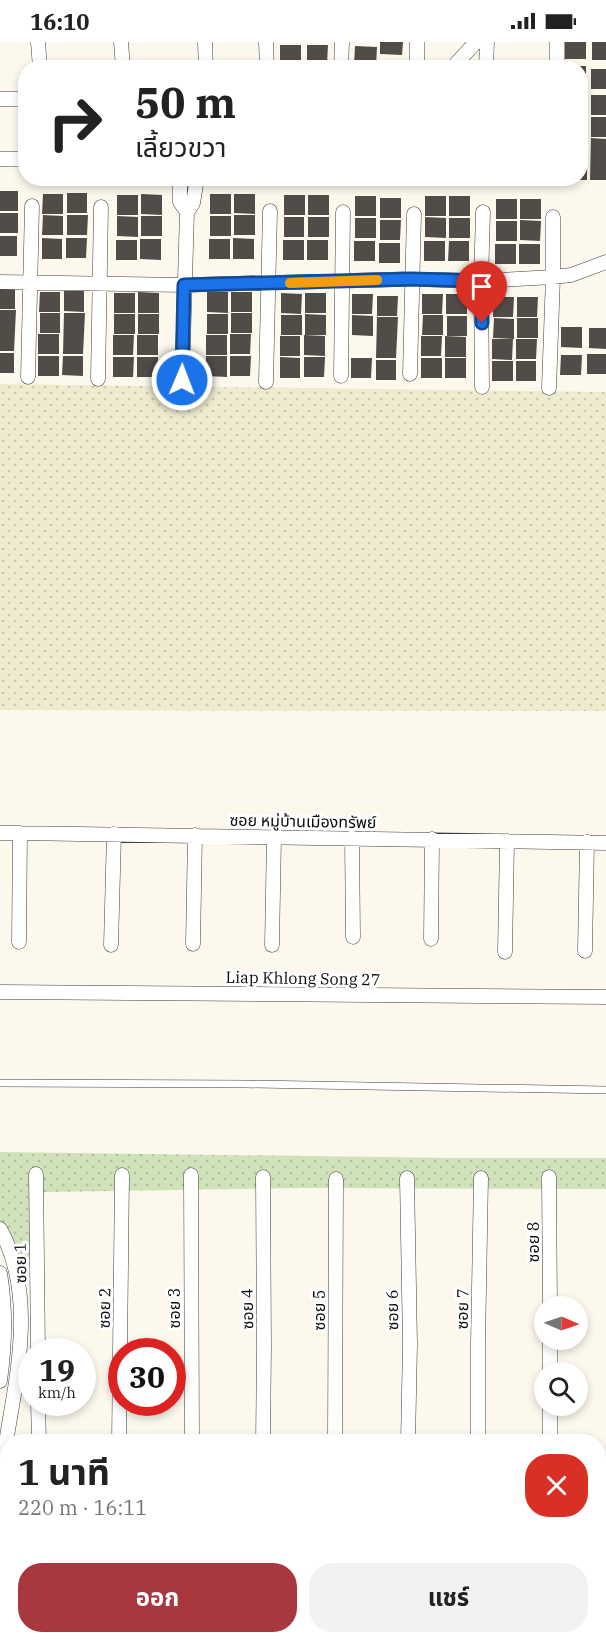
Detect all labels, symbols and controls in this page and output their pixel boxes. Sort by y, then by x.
text: 16:10 [30,7,89,36]
text: 50 m [135,75,236,130]
icon: right [36,84,114,162]
text: เลี้ยวขวา [135,129,226,164]
pin [456,261,507,323]
icon: arrive [465,270,498,303]
position arrow [150,348,214,412]
street label: ซอย หมู่บ้านเมืองทรัพย์ [229,810,377,832]
street label: Liap Khlong Song 27 [225,967,381,989]
street label: ซอย 8 [523,1222,543,1262]
street label: ซอย 1 [10,1242,30,1284]
street label: ซอย 2 [94,1287,114,1329]
street label: ซอย 3 [164,1288,184,1328]
street label: ซอย 4 [237,1288,257,1330]
street label: ซอย 7 [452,1288,472,1330]
street label: ซอย 6 [382,1289,402,1331]
street label: ซอย 5 [309,1290,329,1330]
north arrow [534,1296,588,1350]
map controls [534,1296,588,1416]
speed limit sign: 30 [108,1338,186,1416]
text: 19 [39,1350,75,1389]
button: search [534,1362,588,1416]
text: km/h [38,1383,76,1402]
text: 1 นาที [18,1448,110,1495]
button: close [525,1454,588,1517]
text: 220 m · 16:11 [18,1494,147,1521]
button: ออก [18,1563,297,1632]
button: แชร์ [309,1563,588,1632]

